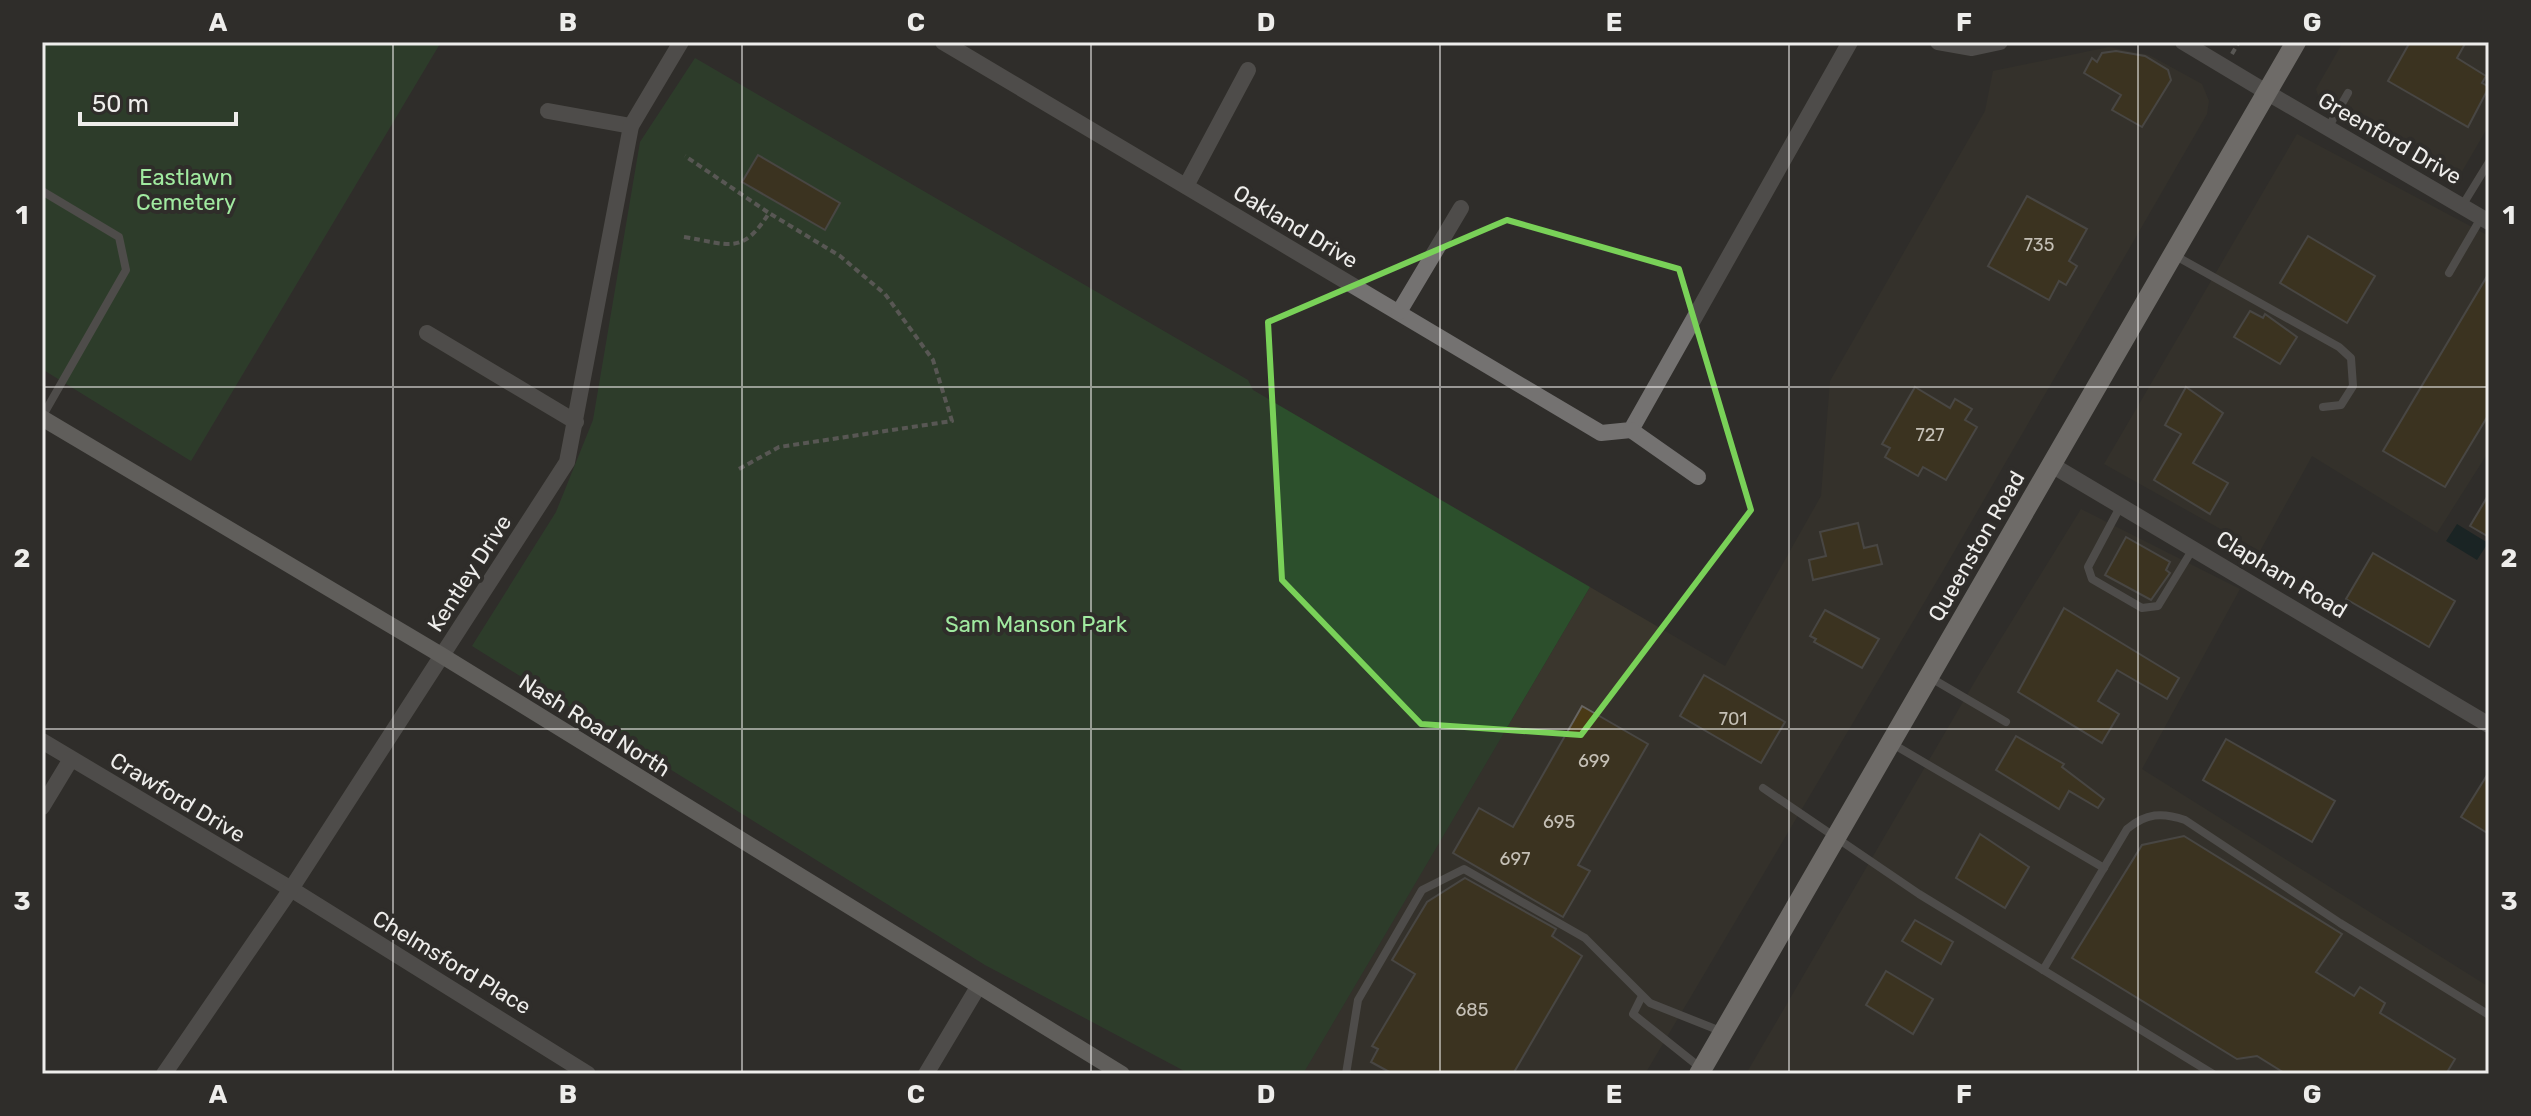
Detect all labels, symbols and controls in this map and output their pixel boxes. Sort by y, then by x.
text: A [209,7,228,38]
text: B [559,7,577,38]
text: C [907,7,925,38]
text: D [1257,7,1275,38]
text: E [1606,7,1622,38]
text: F [1956,7,1972,38]
text: G [2303,7,2321,38]
scale bar [80,76,236,126]
street label: Greenford Drive [2313,86,2466,190]
text: 50 m [92,90,149,118]
park label: Eastlawn Cemetery [136,164,236,216]
street label: Oakland Drive [1229,179,1363,274]
text: 1 [16,200,28,231]
text: 1 [2503,200,2515,231]
house number: 735 [2024,234,2054,256]
house number: 727 [1915,424,1945,446]
street label: Queenston Road [1922,466,2030,626]
street label: Kentley Drive [422,510,517,637]
street label: Clapham Road [2211,525,2352,624]
text: 2 [14,543,30,574]
text: 2 [2501,543,2517,574]
park label: Sam Manson Park [945,611,1128,638]
street label: Nash Road North [514,668,675,783]
house number: 701 [1719,708,1747,730]
street label: Crawford Drive [105,746,250,848]
house number: 699 [1578,750,1610,772]
house number: 695 [1543,811,1575,833]
house number: 697 [1500,848,1530,870]
text: 3 [13,886,31,917]
text: 3 [2500,886,2518,917]
street label: Chelmsford Place [368,904,536,1020]
house number: 685 [1456,999,1489,1021]
text: A [209,1079,228,1110]
text: B [559,1079,577,1110]
text: C [907,1079,925,1110]
text: D [1257,1079,1275,1110]
text: E [1606,1079,1622,1110]
text: F [1956,1079,1972,1110]
text: G [2303,1079,2321,1110]

